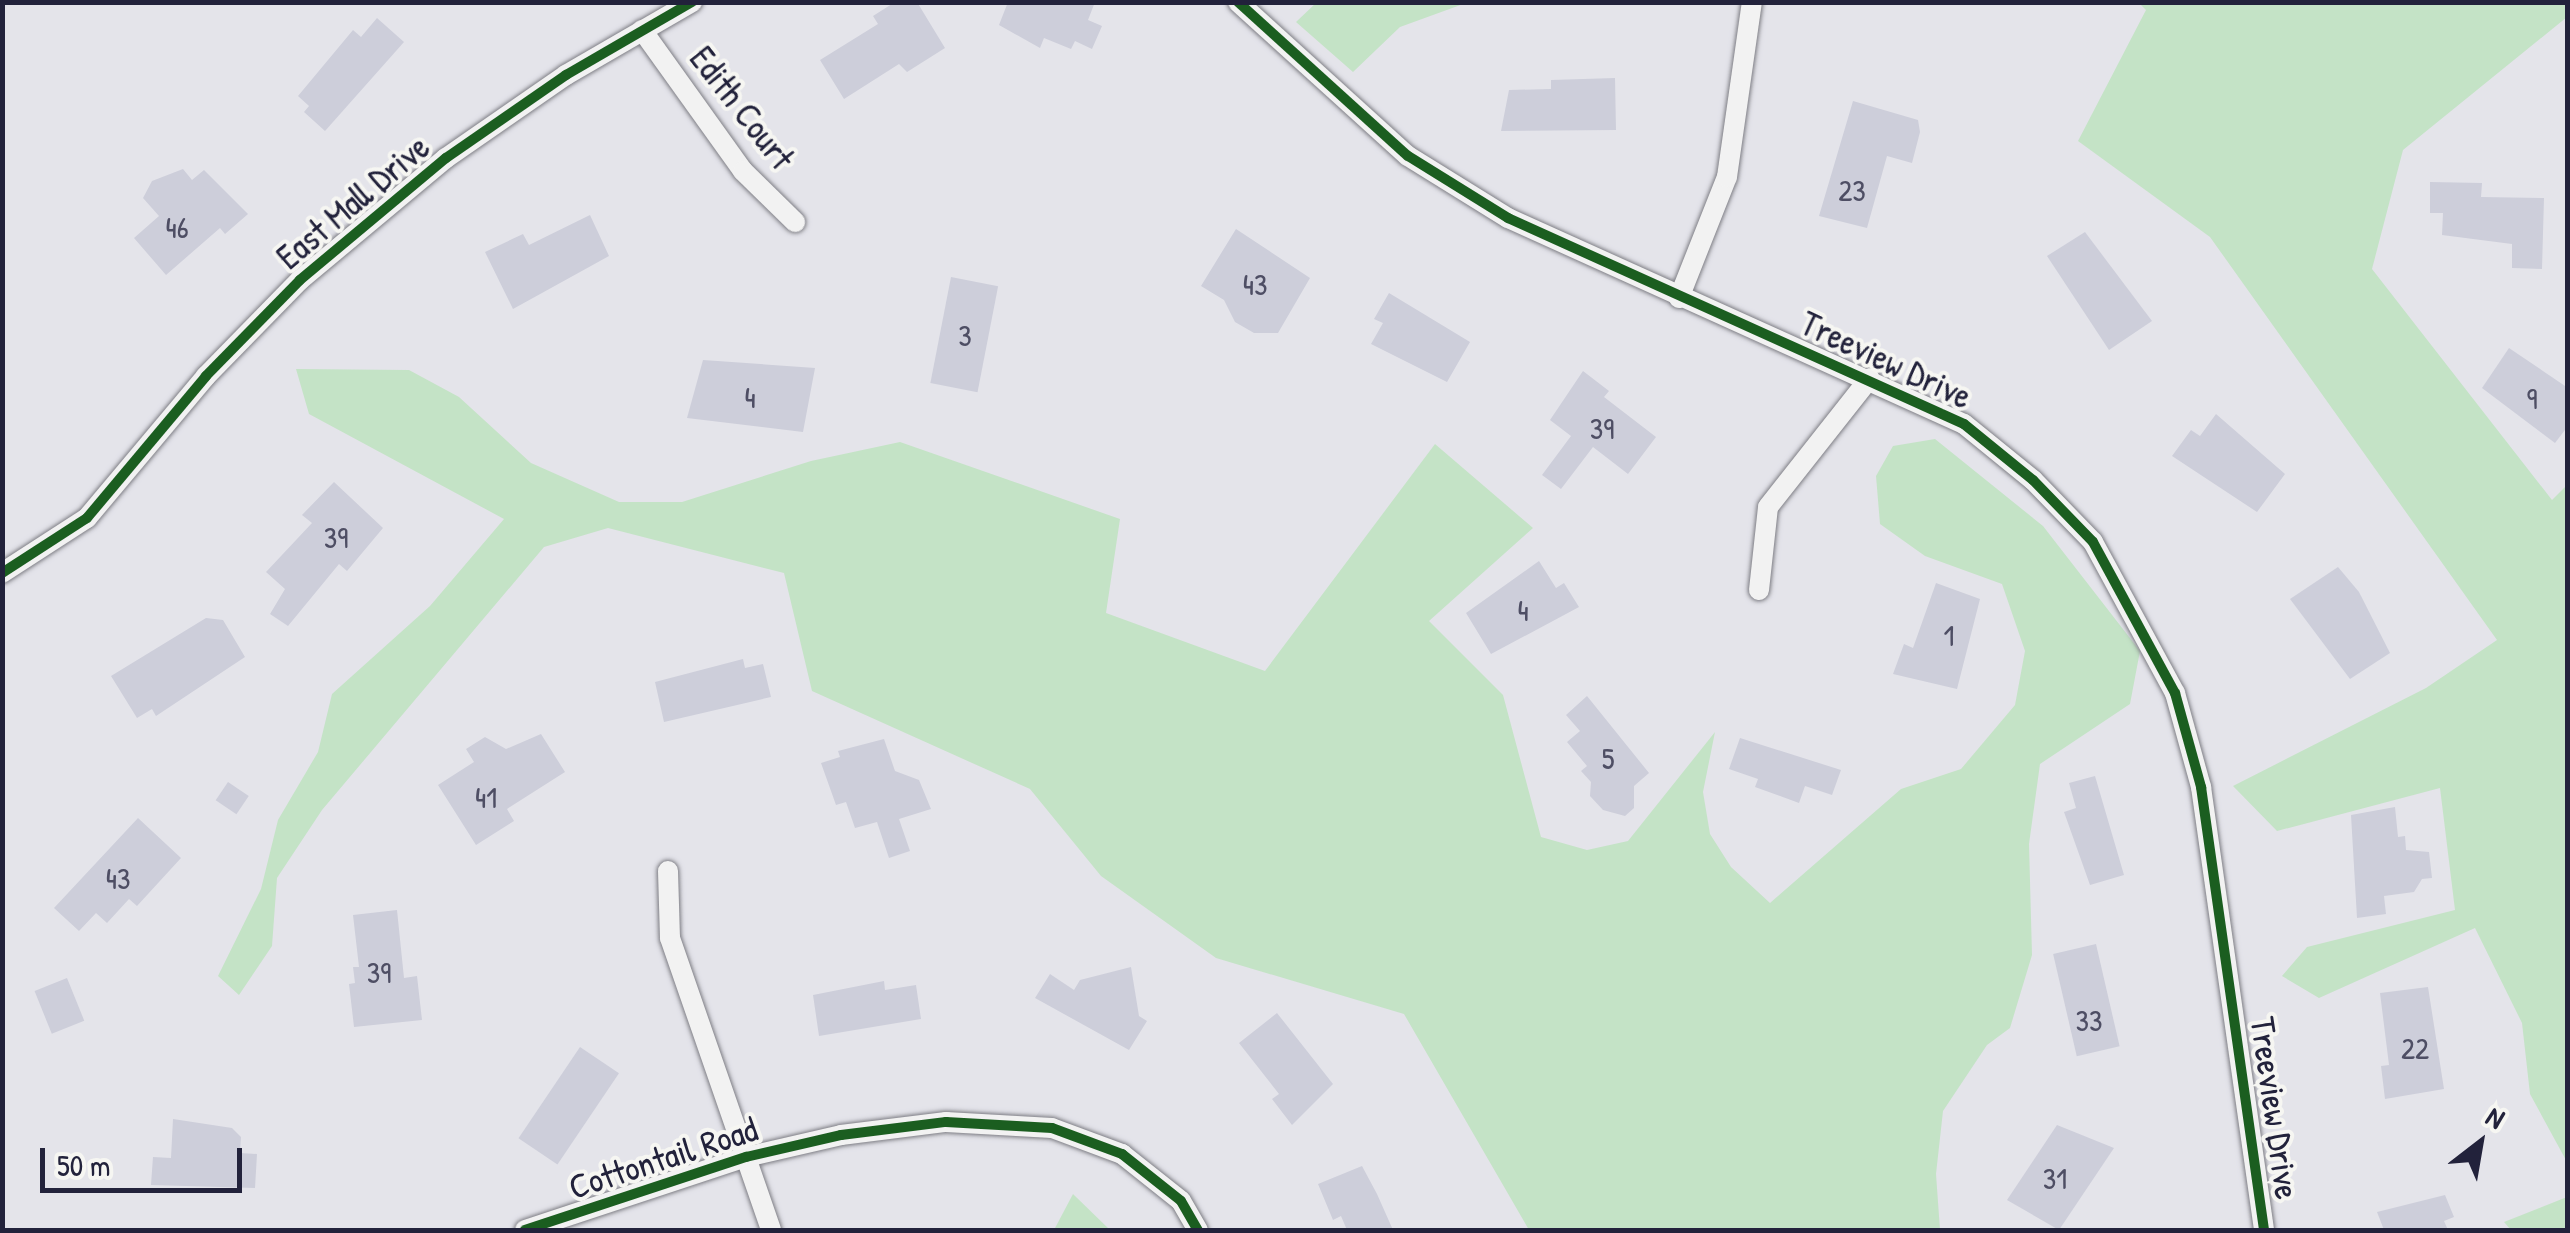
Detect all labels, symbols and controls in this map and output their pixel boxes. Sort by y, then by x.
street label: Edith Court [681,38,803,178]
street label: East Mall Drive [268,126,438,278]
house number: 23 [1838,172,1866,208]
house number: 46 [165,209,189,245]
house number: 43 [1243,266,1267,302]
street label: Treeview Drive [1794,302,1978,418]
house number: 3 [958,317,972,353]
house number: 4 [744,379,756,415]
house number: 9 [2526,380,2538,416]
house number: 39 [1590,410,1614,446]
house number: 39 [324,519,348,555]
house number: 4 [1517,592,1529,628]
house number: 1 [1944,617,1954,653]
house number: 5 [1602,740,1614,776]
house number: 41 [475,779,497,815]
house number: 43 [106,860,130,896]
house number: 39 [367,954,391,990]
house number: 33 [2076,1002,2102,1038]
street label: Treeview Drive [2241,1014,2309,1202]
house number: 22 [2401,1030,2429,1066]
north arrow [2430,1093,2530,1193]
text: N [2479,1097,2512,1137]
street label: Cottontail Road [563,1108,763,1208]
scale bar [45,1128,248,1190]
text: 50 m [57,1145,110,1185]
house number: 31 [2043,1160,2067,1196]

